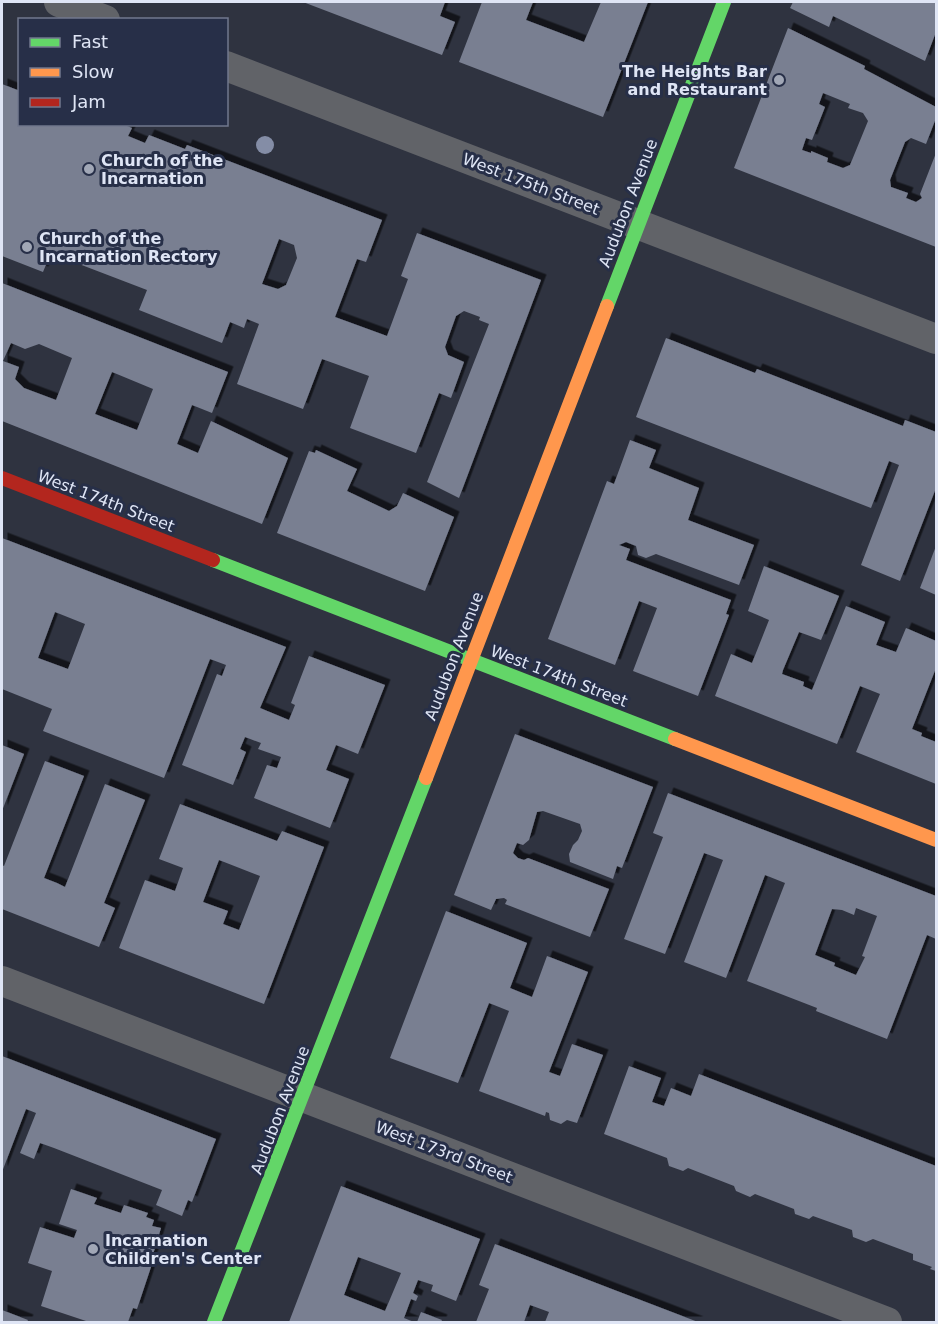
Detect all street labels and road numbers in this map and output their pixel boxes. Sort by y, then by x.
street label: Audubon Avenue [595,136,661,270]
street label: West 175th Street [460,149,602,219]
street label: West 174th Street [35,466,177,536]
street label: Audubon Avenue [421,589,487,723]
street label: West 174th Street [488,641,630,711]
street label: Audubon Avenue [247,1043,313,1177]
street label: West 173rd Street [373,1117,515,1187]

